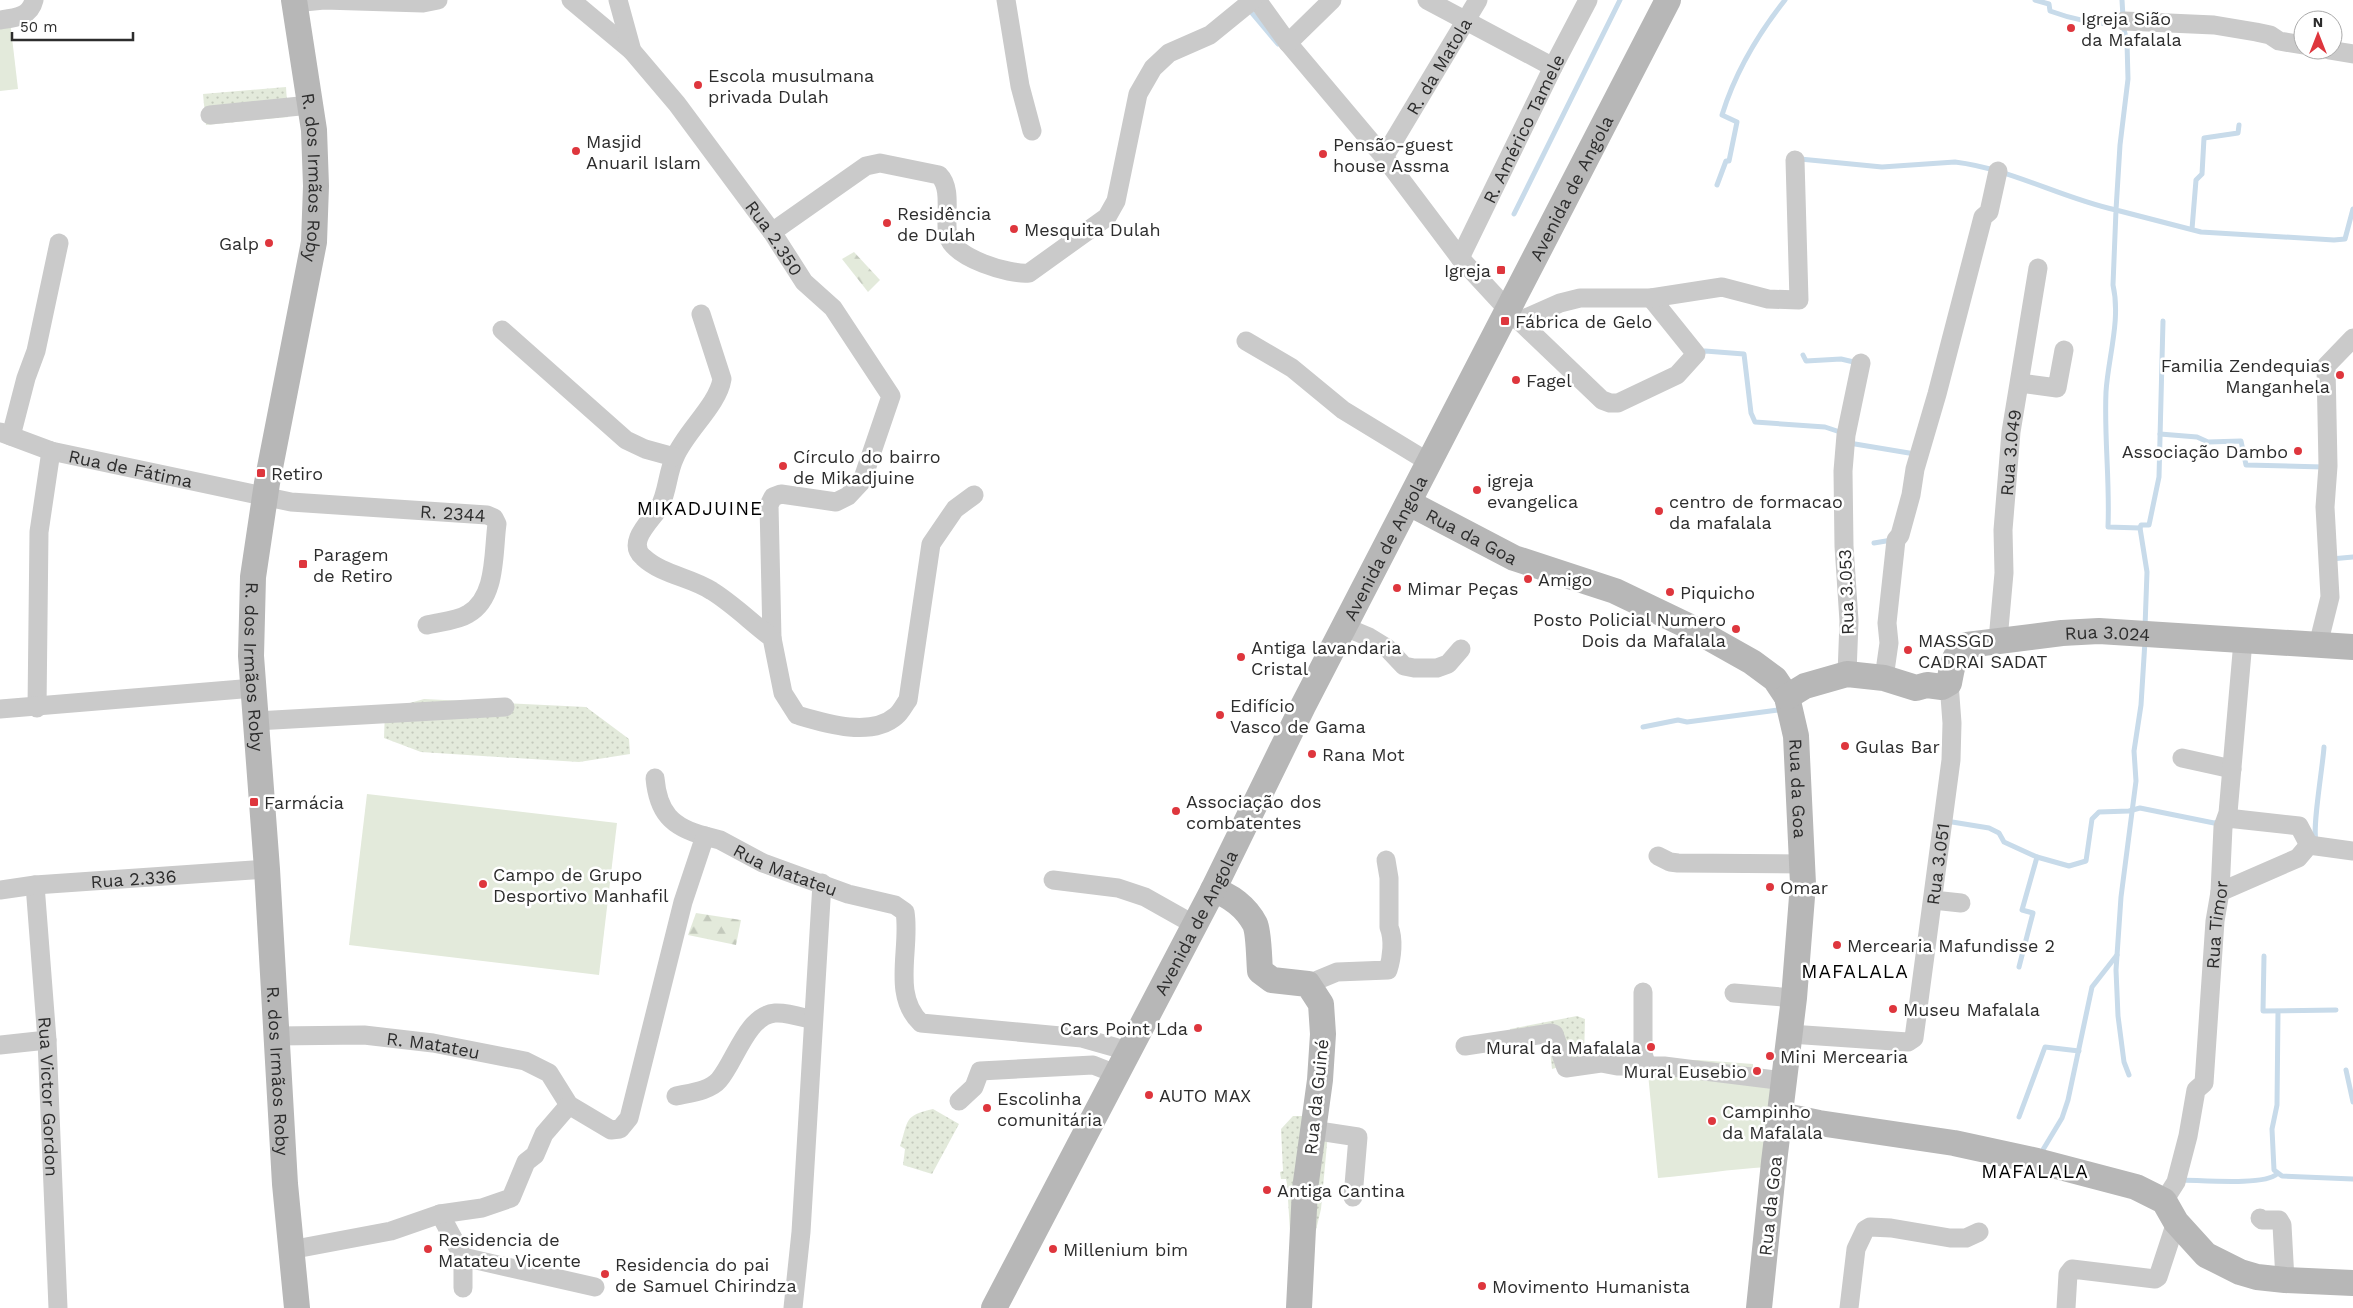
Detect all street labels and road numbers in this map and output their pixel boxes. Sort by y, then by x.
street label: R. da Matola [1401,14,1476,118]
street label: R. Américo Tamele [1478,51,1568,206]
street label: R. dos Irmãos Roby [298,91,327,265]
street label: Avenida de Angola [1525,112,1617,264]
street label: Rua 2.350 [742,196,807,279]
street label: Rua 3.049 [1995,408,2025,497]
street label: Rua de Fátima [67,445,195,491]
street label: Avenida de Angola [1339,472,1431,624]
street label: R. 2344 [419,500,486,525]
street label: Rua da Goa [1423,503,1521,568]
street label: Rua 3.053 [1834,549,1858,635]
street label: R. dos Irmãos Roby [240,582,269,753]
street label: Rua 3.024 [2064,620,2151,645]
street label: Rua da Goa [1786,738,1811,839]
street label: Rua 3.051 [1921,822,1953,906]
street label: Rua Matateu [730,839,841,900]
street label: Avenida de Angola [1149,846,1241,999]
street label: Rua 2.336 [90,865,177,892]
street label: Rua Timor [2201,880,2231,970]
street label: R. dos Irmãos Roby [263,985,294,1157]
street label: Rua Victor Gordon [35,1016,63,1177]
street label: R. Matateu [385,1027,482,1062]
street label: Rua da Guiné [1299,1038,1333,1156]
street label: Rua da Goa [1754,1155,1786,1257]

